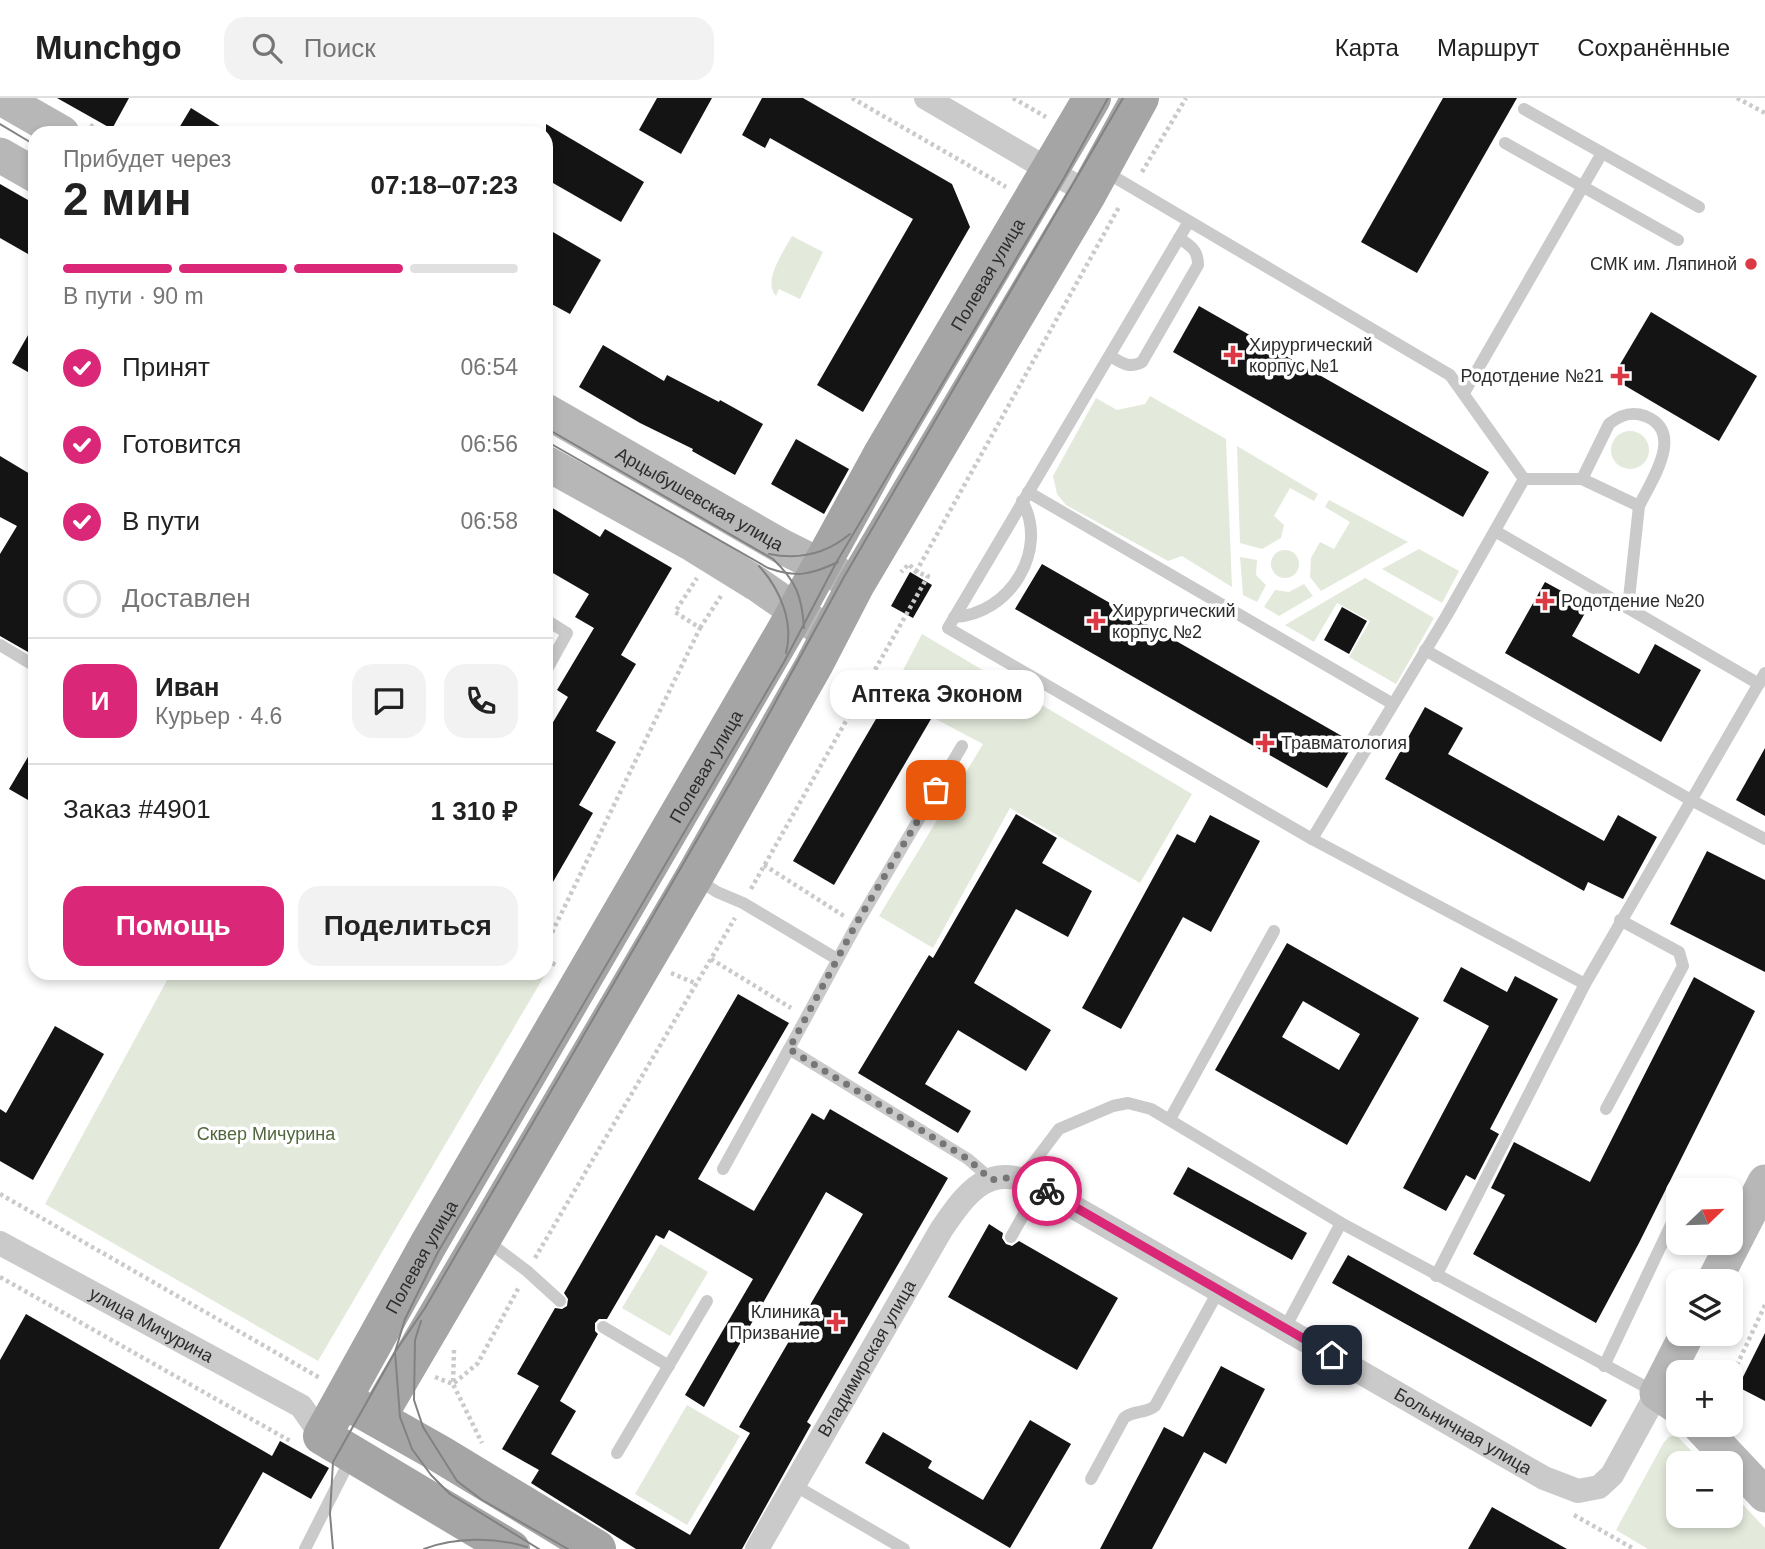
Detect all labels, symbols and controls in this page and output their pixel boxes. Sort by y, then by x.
search box [224,17,714,80]
text: Munchgo [35,29,182,66]
icon: search [248,29,286,67]
text: Поиск [304,33,376,63]
text: Карта [1335,34,1399,61]
text: Маршрут [1437,34,1539,61]
text: Сохранённые [1577,34,1730,61]
text: Прибудет через [63,146,231,172]
text: 07:18–07:23 [371,170,518,200]
text: 2 мин [63,173,191,225]
street label: Полевая улица [947,214,1029,334]
place label: СМК им. Ляпиной [1590,254,1737,274]
marker: СМК им. Ляпиной [1743,256,1759,272]
text: В пути · 90 m [63,283,204,309]
place label: Хирургический корпус №1 [1249,335,1373,376]
marker: Хирургический корпус №1 [1223,345,1243,365]
icon: check [63,349,101,387]
text: Принят [122,352,210,382]
text: 06:54 [460,354,518,380]
place label: Родотдение №21 [1461,366,1604,386]
marker: Родотдение №21 [1610,366,1630,386]
icon: check [63,426,101,464]
text: Готовится [122,429,241,459]
text: 06:56 [460,431,518,457]
street label: Арцыбушевская улица [612,443,788,556]
icon: check [63,503,101,541]
text: В пути [122,506,200,536]
text: 06:58 [460,508,518,534]
text: Доставлен [122,583,251,613]
marker: Родотдение №20 [1535,591,1555,611]
place label: Родотдение №20 [1561,591,1704,611]
place label: Хирургический корпус №2 [1112,601,1236,642]
marker: Хирургический корпус №2 [1086,611,1106,631]
button: chat [352,664,426,738]
button: phone [444,664,518,738]
callout: Аптека Эконом [829,671,1043,720]
text: Иван [155,672,220,702]
text: Аптека Эконом [851,681,1023,707]
text: И [91,686,109,716]
text: Курьер · 4.6 [155,703,282,729]
street label: Полевая улица [666,706,747,826]
marker: Травматология [1255,733,1275,753]
place label: Травматология [1281,733,1407,753]
pin [906,760,966,820]
icon: bag [917,771,955,809]
text: Заказ #4901 [63,794,211,824]
text: 1 310 ₽ [431,796,518,826]
button: Помощь [63,886,284,966]
button: Поделиться [298,886,518,966]
park label: Сквер Мичурина [197,1124,336,1144]
courier [1012,1156,1082,1226]
icon: bike [1028,1172,1066,1210]
north arrow [1666,1178,1743,1255]
map controls [1666,1178,1743,1528]
street label: Полевая улица [382,1196,462,1317]
button: layers [1666,1269,1743,1346]
street label: Владимирская улица [814,1276,920,1440]
street label: улица Мичурина [86,1283,217,1367]
place label: Клиника Призвание [729,1302,821,1343]
marker: Клиника Призвание [826,1312,846,1332]
pin [1302,1325,1362,1385]
icon: home [1313,1336,1351,1374]
button: + [1666,1360,1743,1437]
street label: Больничная улица [1391,1384,1536,1479]
button: − [1666,1451,1743,1528]

